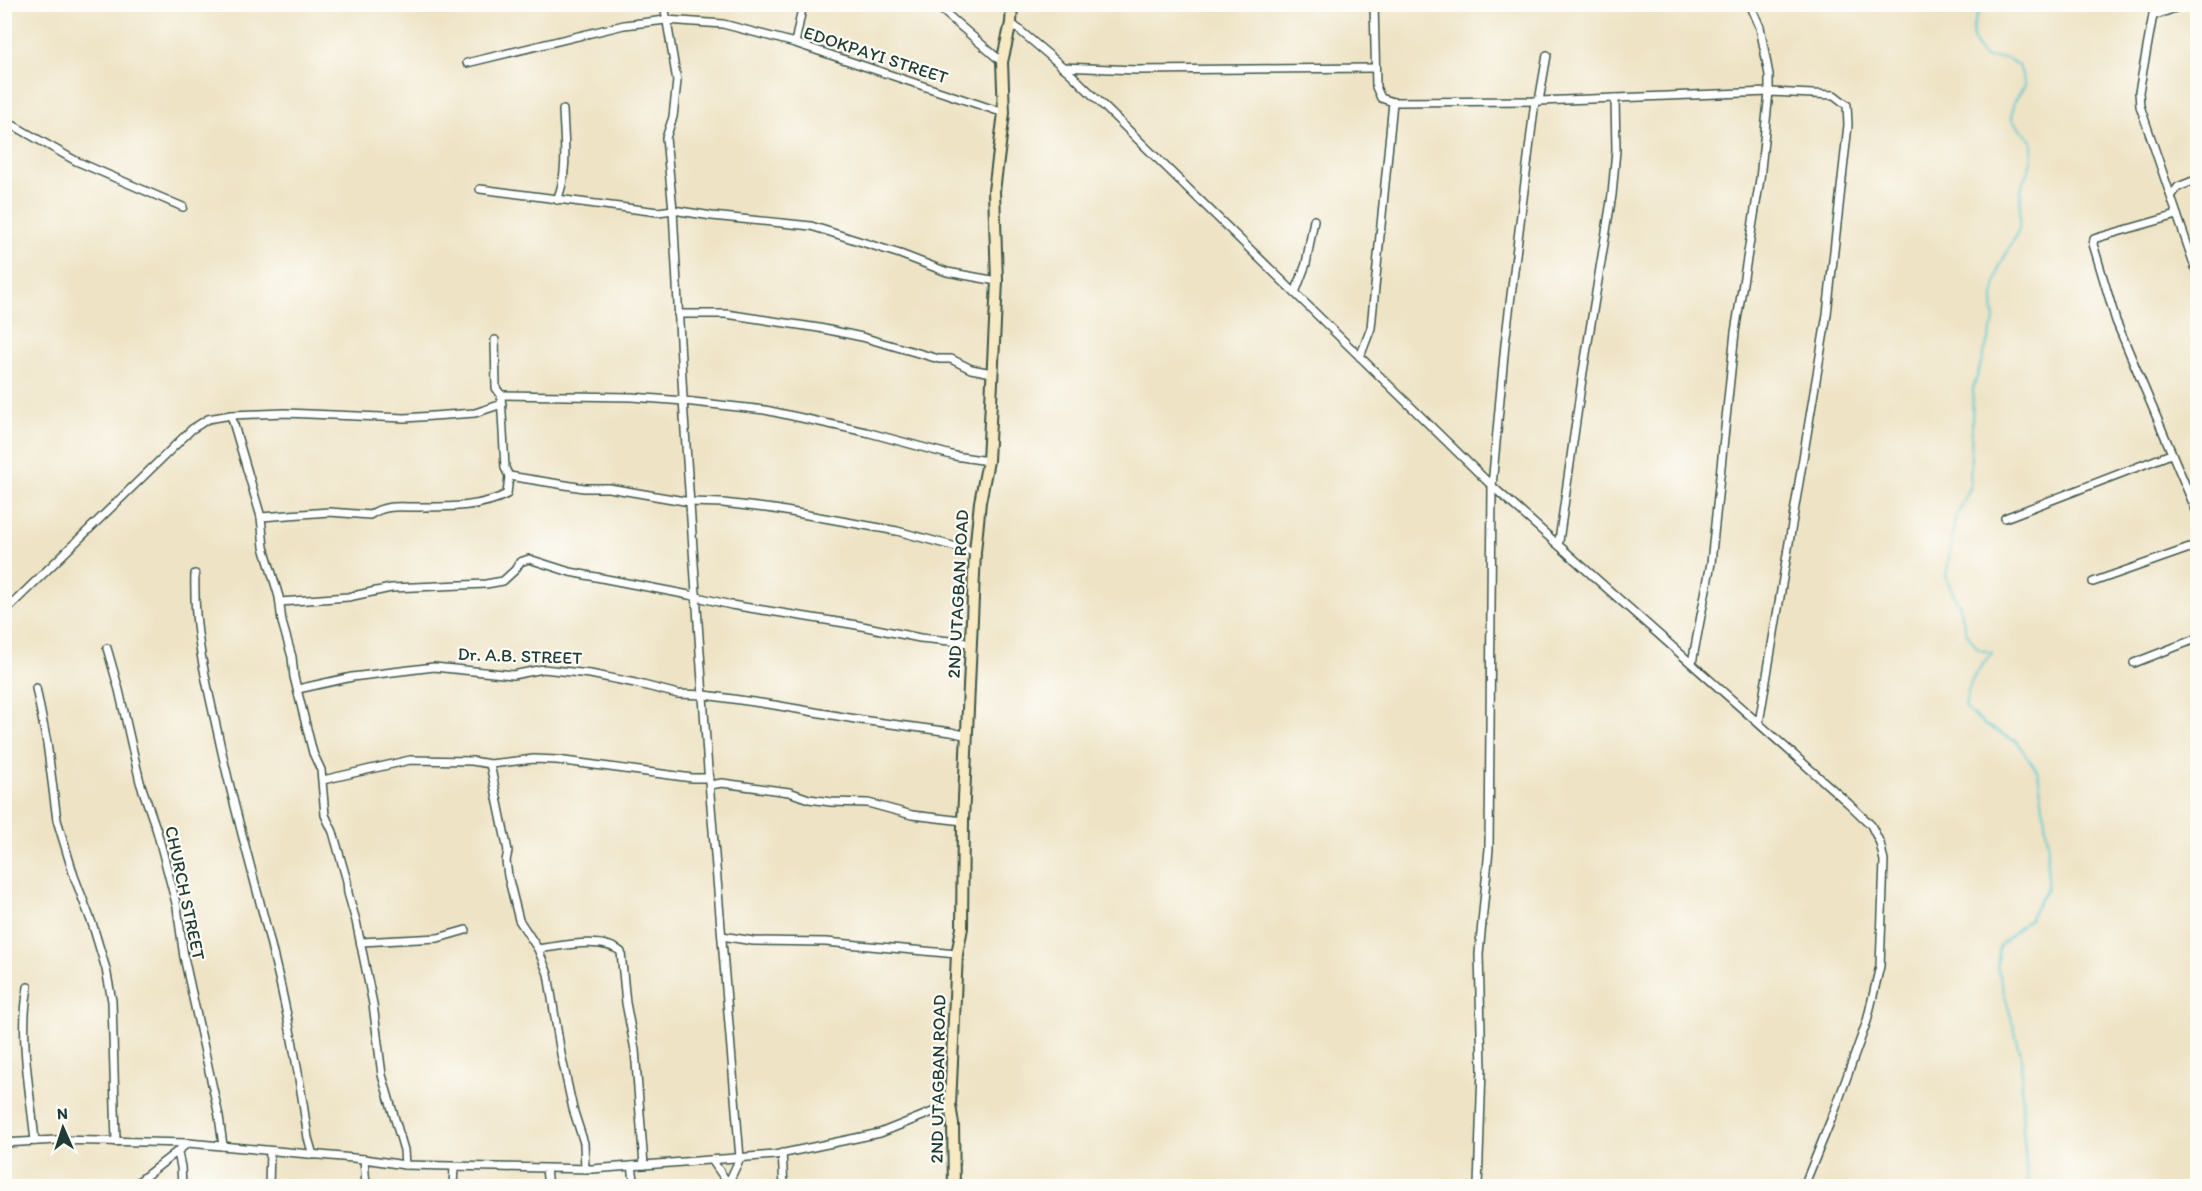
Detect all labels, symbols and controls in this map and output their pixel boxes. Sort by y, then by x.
street label: EDOKPAYI STREET [801,21,951,89]
street label: 2ND UTAGBAN ROAD [943,509,973,679]
street label: Dr. A.B. STREET [457,643,583,669]
street label: CHURCH STREET [160,824,210,962]
street label: 2ND UTAGBAN ROAD [926,994,950,1164]
north arrow [33,1098,93,1158]
text: N [56,1104,68,1123]

